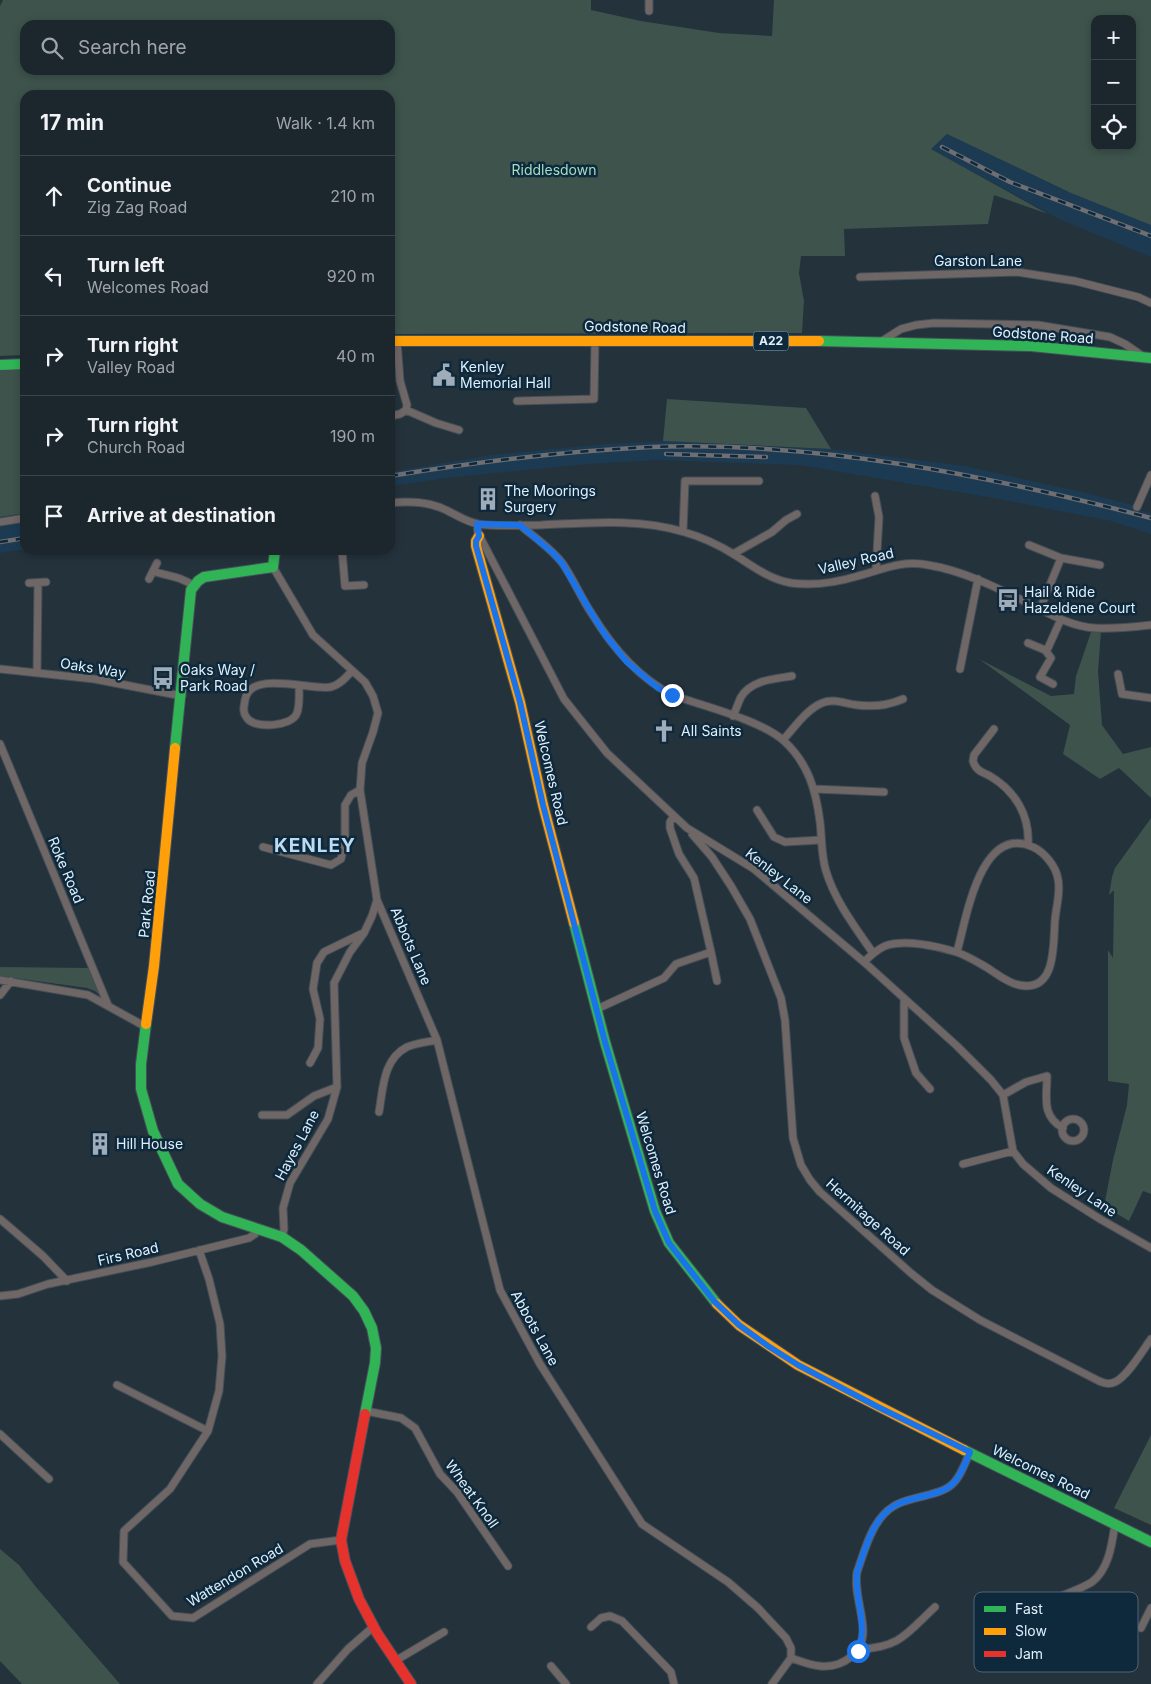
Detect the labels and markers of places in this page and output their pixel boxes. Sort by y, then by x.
place label: Kenley Memorial Hall [460,358,551,391]
public building icon: Kenley Memorial Hall [431,362,457,388]
place label: The Moorings Surgery [504,482,596,515]
building icon: The Moorings Surgery [475,486,501,512]
place label: Hail & Ride Hazeldene Court [1024,583,1136,616]
bus stop icon: Hail & Ride Hazeldene Court [995,587,1021,613]
place label: Oaks Way / Park Road [180,661,255,694]
bus stop icon: Oaks Way / Park Road [150,665,176,691]
church icon: All Saints [651,718,677,744]
place label: All Saints [681,722,742,739]
building icon: Hill House [87,1131,113,1157]
place label: Hill House [116,1135,183,1152]

